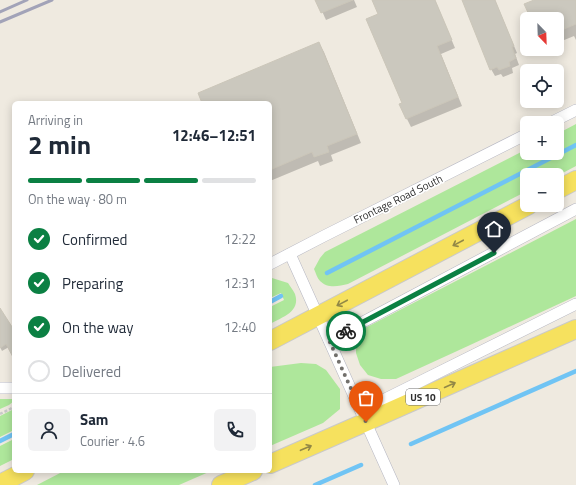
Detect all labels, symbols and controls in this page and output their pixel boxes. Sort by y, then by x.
north arrow [520,12,564,56]
map controls [520,12,564,212]
button: locate [520,64,564,108]
text: Arriving in [28,110,83,130]
button: + [520,116,564,160]
text: 12:46–12:51 [172,124,256,147]
text: 2 min [28,125,91,164]
button: − [520,168,564,212]
street label: Frontage Road South [351,170,445,228]
text: On the way · 80 m [28,189,127,209]
pin [477,212,511,253]
icon: home [483,218,505,240]
icon: check [28,228,50,250]
text: Confirmed [62,228,127,251]
text: 12:22 [224,229,256,249]
one-way arrow [452,239,464,247]
icon: check [28,272,50,294]
text: Preparing [62,272,123,295]
text: 12:31 [224,273,256,293]
one-way arrow [337,300,349,307]
courier [326,311,366,351]
icon: check [28,316,50,338]
text: On the way [62,316,134,339]
text: 12:40 [224,317,256,337]
icon: bike [335,320,357,342]
text: Delivered [62,360,121,383]
pin [349,381,383,422]
one-way arrow [444,381,456,388]
icon: bag [355,387,377,409]
road number: US 10 [406,389,440,405]
text: Sam [80,408,108,431]
button: person [28,409,70,451]
button: phone [214,409,256,451]
text: Courier · 4.6 [80,431,145,451]
one-way arrow [299,444,311,451]

